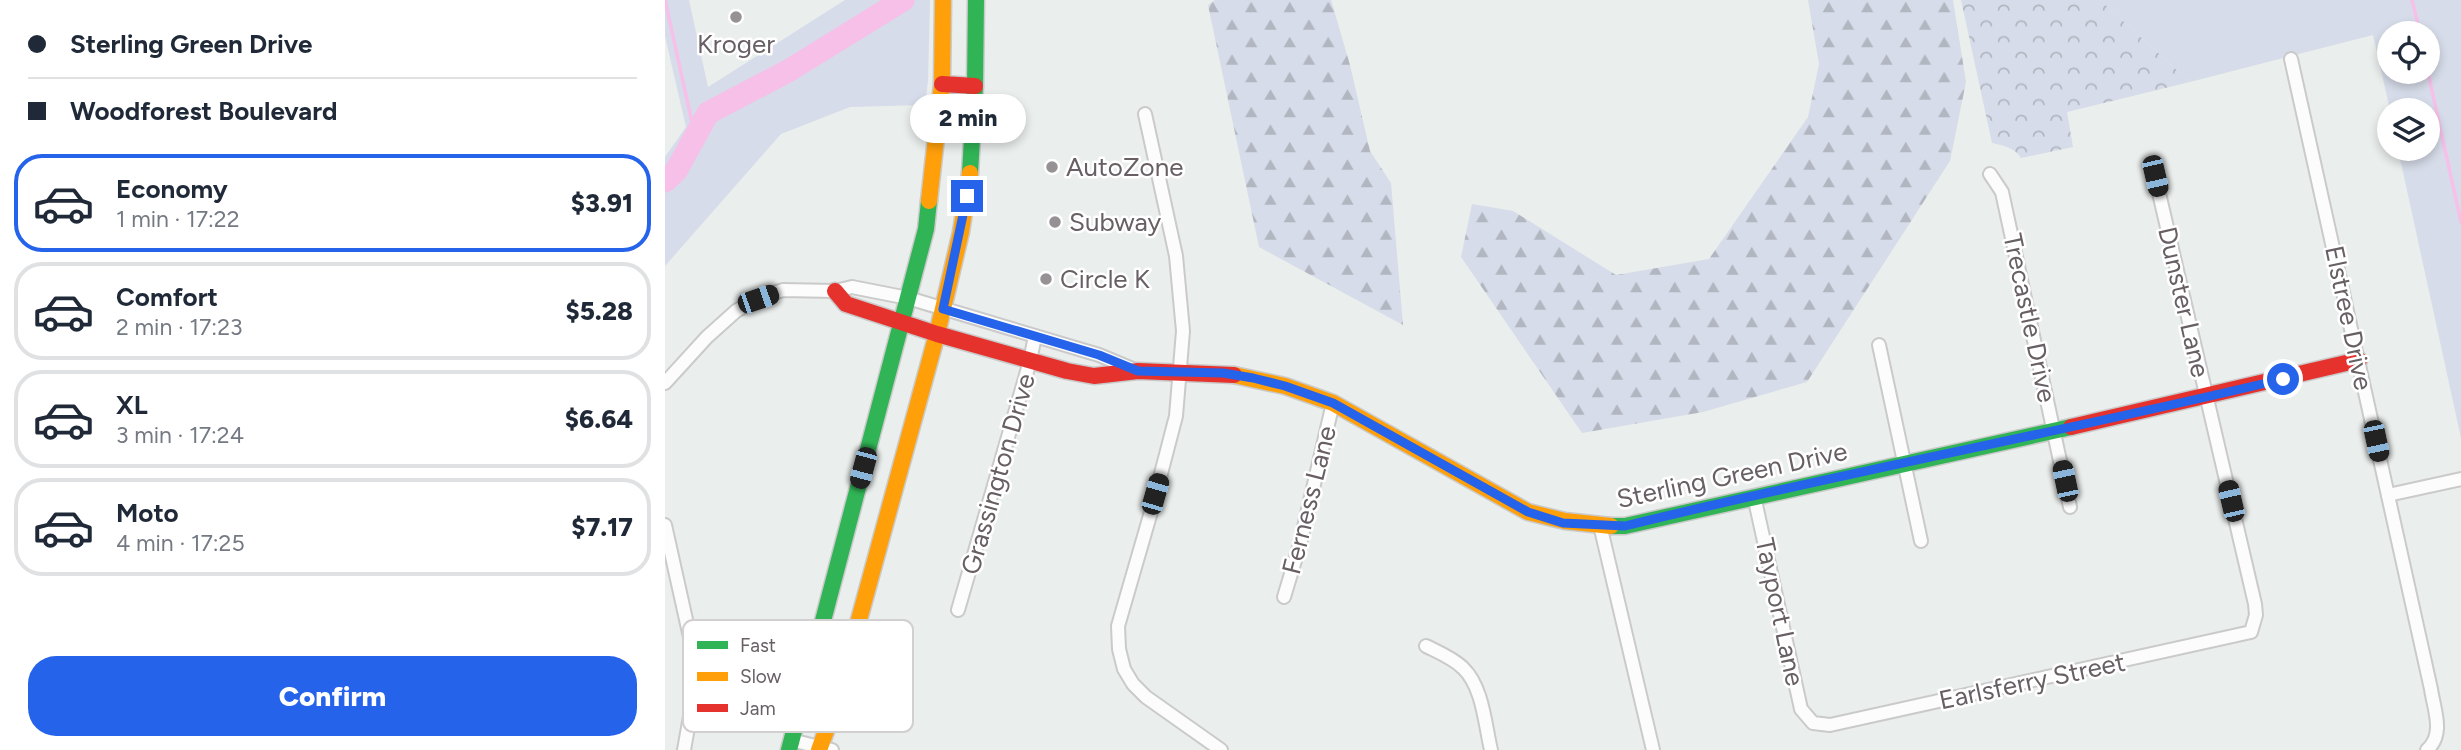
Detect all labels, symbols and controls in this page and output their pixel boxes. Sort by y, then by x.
marker: Kroger [728,9,744,25]
map controls [2377,21,2440,161]
button: locate [2377,21,2440,84]
text: Sterling Green Drive [70,28,312,60]
place label: Kroger [697,28,775,60]
callout: 2 min [909,94,1025,144]
text: Woodforest Boulevard [70,95,337,127]
button: layers [2377,98,2440,161]
text: 2 min [939,104,997,132]
place label: AutoZone [1066,151,1183,183]
car [2141,153,2170,199]
marker: AutoZone [1044,159,1060,175]
icon: car [32,172,95,235]
text: Economy [116,173,228,205]
route end [951,180,983,212]
text: $3.91 [571,187,633,219]
text: 1 min · 17:22 [116,205,240,233]
place label: Subway [1069,206,1162,238]
marker: Subway [1047,214,1063,230]
street label: Dunster Lane [2151,224,2217,380]
street label: Trecastle Drive [1996,231,2064,405]
street label: Elstree Drive [2318,243,2380,393]
place label: Circle K [1060,263,1150,295]
marker: Circle K [1038,271,1054,287]
icon: car [32,280,95,343]
text: Comfort [116,281,218,313]
car [735,282,782,316]
text: $5.28 [565,295,633,327]
text: 2 min · 17:23 [116,313,243,341]
route start [2267,363,2299,395]
street label: Grassington Drive [954,370,1042,578]
icon: car [32,388,95,451]
text: XL [116,389,148,421]
text: $6.64 [565,403,633,435]
car [2362,418,2391,464]
text: 3 min · 17:24 [116,421,244,449]
street label: Ferness Lane [1275,422,1343,578]
street label: Sterling Green Drive [1614,435,1850,515]
car [848,445,879,491]
car [2051,458,2080,504]
car [1140,471,1171,517]
car [2217,478,2246,524]
icon: car [32,496,95,559]
text: Moto [116,497,179,529]
text: $7.17 [571,511,633,543]
text: 4 min · 17:25 [116,529,245,557]
street label: Tayport Lane [1749,535,1811,689]
legend [683,620,913,732]
text: Fast [740,634,776,657]
street label: Earlsferry Street [1936,646,2128,716]
button: Confirm [28,656,637,736]
text: Slow [740,665,782,688]
text: Jam [740,697,776,720]

